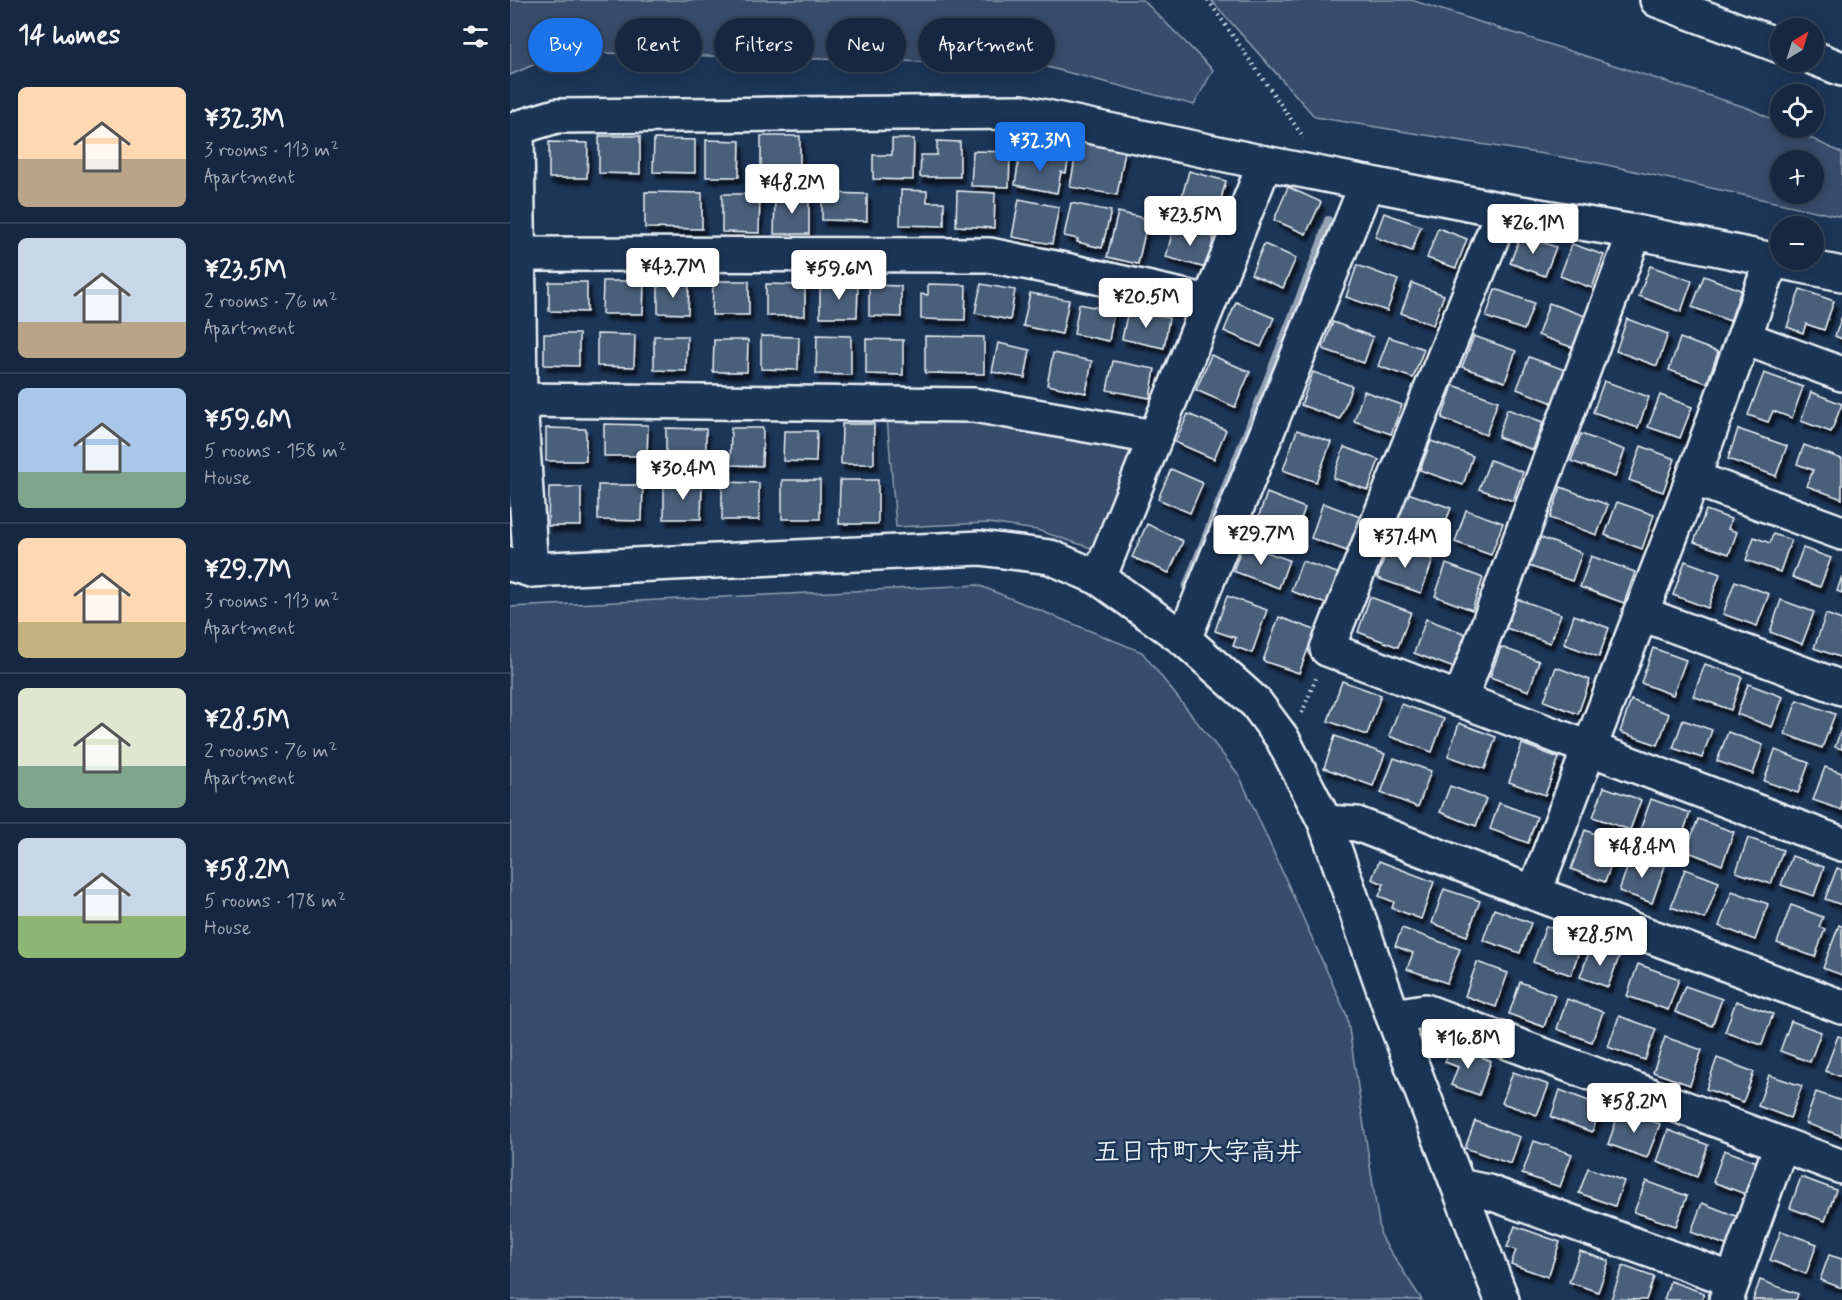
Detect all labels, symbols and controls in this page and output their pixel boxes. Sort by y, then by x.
chip: Buy [528,18,603,72]
chip: Rent [615,18,702,72]
chip: Filters [714,18,814,72]
chip: New [826,18,906,72]
chip: Apartment [918,18,1055,72]
north arrow [1770,18,1824,72]
map controls [1770,18,1824,270]
text: 14 homes [18,19,120,53]
icon: filters [459,20,492,53]
button: locate [1770,84,1824,138]
text: ¥32.3M [204,103,284,137]
icon: home [66,111,138,183]
pin: ¥32.3M [991,122,1089,173]
text: ¥32.3M [1009,128,1071,155]
text: 3 rooms · 113 m² [204,137,339,164]
button: + [1770,150,1824,204]
text: Apartment [204,164,295,191]
pin: ¥48.2M [743,164,841,215]
text: ¥48.2M [759,170,825,197]
pin: ¥23.5M [1141,196,1239,247]
text: ¥23.5M [1158,202,1222,229]
pin: ¥26.1M [1484,204,1582,255]
text: ¥26.1M [1501,210,1565,237]
button: − [1770,216,1824,270]
pin: ¥43.7M [624,248,722,299]
pin: ¥59.6M [790,250,888,301]
text: ¥23.5M [204,254,287,288]
text: ¥43.7M [640,254,706,281]
text: ¥59.6M [805,256,873,283]
icon: home [66,262,138,334]
pin: ¥20.5M [1097,278,1195,329]
text: ¥20.5M [1113,284,1179,311]
text: 2 rooms · 76 m² [204,288,337,315]
text: Apartment [204,315,295,342]
text: ¥59.6M [204,404,292,438]
icon: home [66,412,138,484]
text: 5 rooms · 158 m² [204,438,347,465]
pin: ¥30.4M [634,450,732,501]
text: ¥30.4M [650,456,716,483]
text: House [204,465,251,492]
pin: ¥29.7M [1212,515,1310,566]
pin: ¥37.4M [1356,518,1454,569]
text: ¥29.7M [1227,521,1295,548]
text: ¥37.4M [1373,524,1437,551]
text: ¥29.7M [204,554,291,588]
icon: home [66,562,138,634]
text: 3 rooms · 113 m² [204,588,339,615]
text: Apartment [204,615,295,642]
text: ¥28.5M [204,704,290,738]
icon: home [66,712,138,784]
text: 2 rooms · 76 m² [204,738,337,765]
text: Apartment [204,765,295,792]
pin: ¥48.4M [1593,828,1691,879]
text: ¥48.4M [1608,834,1676,861]
text: ¥58.2M [204,854,290,888]
icon: home [66,862,138,934]
text: 5 rooms · 178 m² [204,888,346,915]
text: House [204,915,251,942]
pin: ¥28.5M [1551,916,1649,967]
text: ¥28.5M [1567,922,1633,949]
pin: ¥16.8M [1419,1019,1517,1070]
text: ¥16.8M [1436,1025,1500,1052]
pin: ¥58.2M [1585,1083,1683,1134]
text: ¥58.2M [1601,1089,1667,1116]
district label: 五日市町大字高井 [1094,1136,1302,1170]

